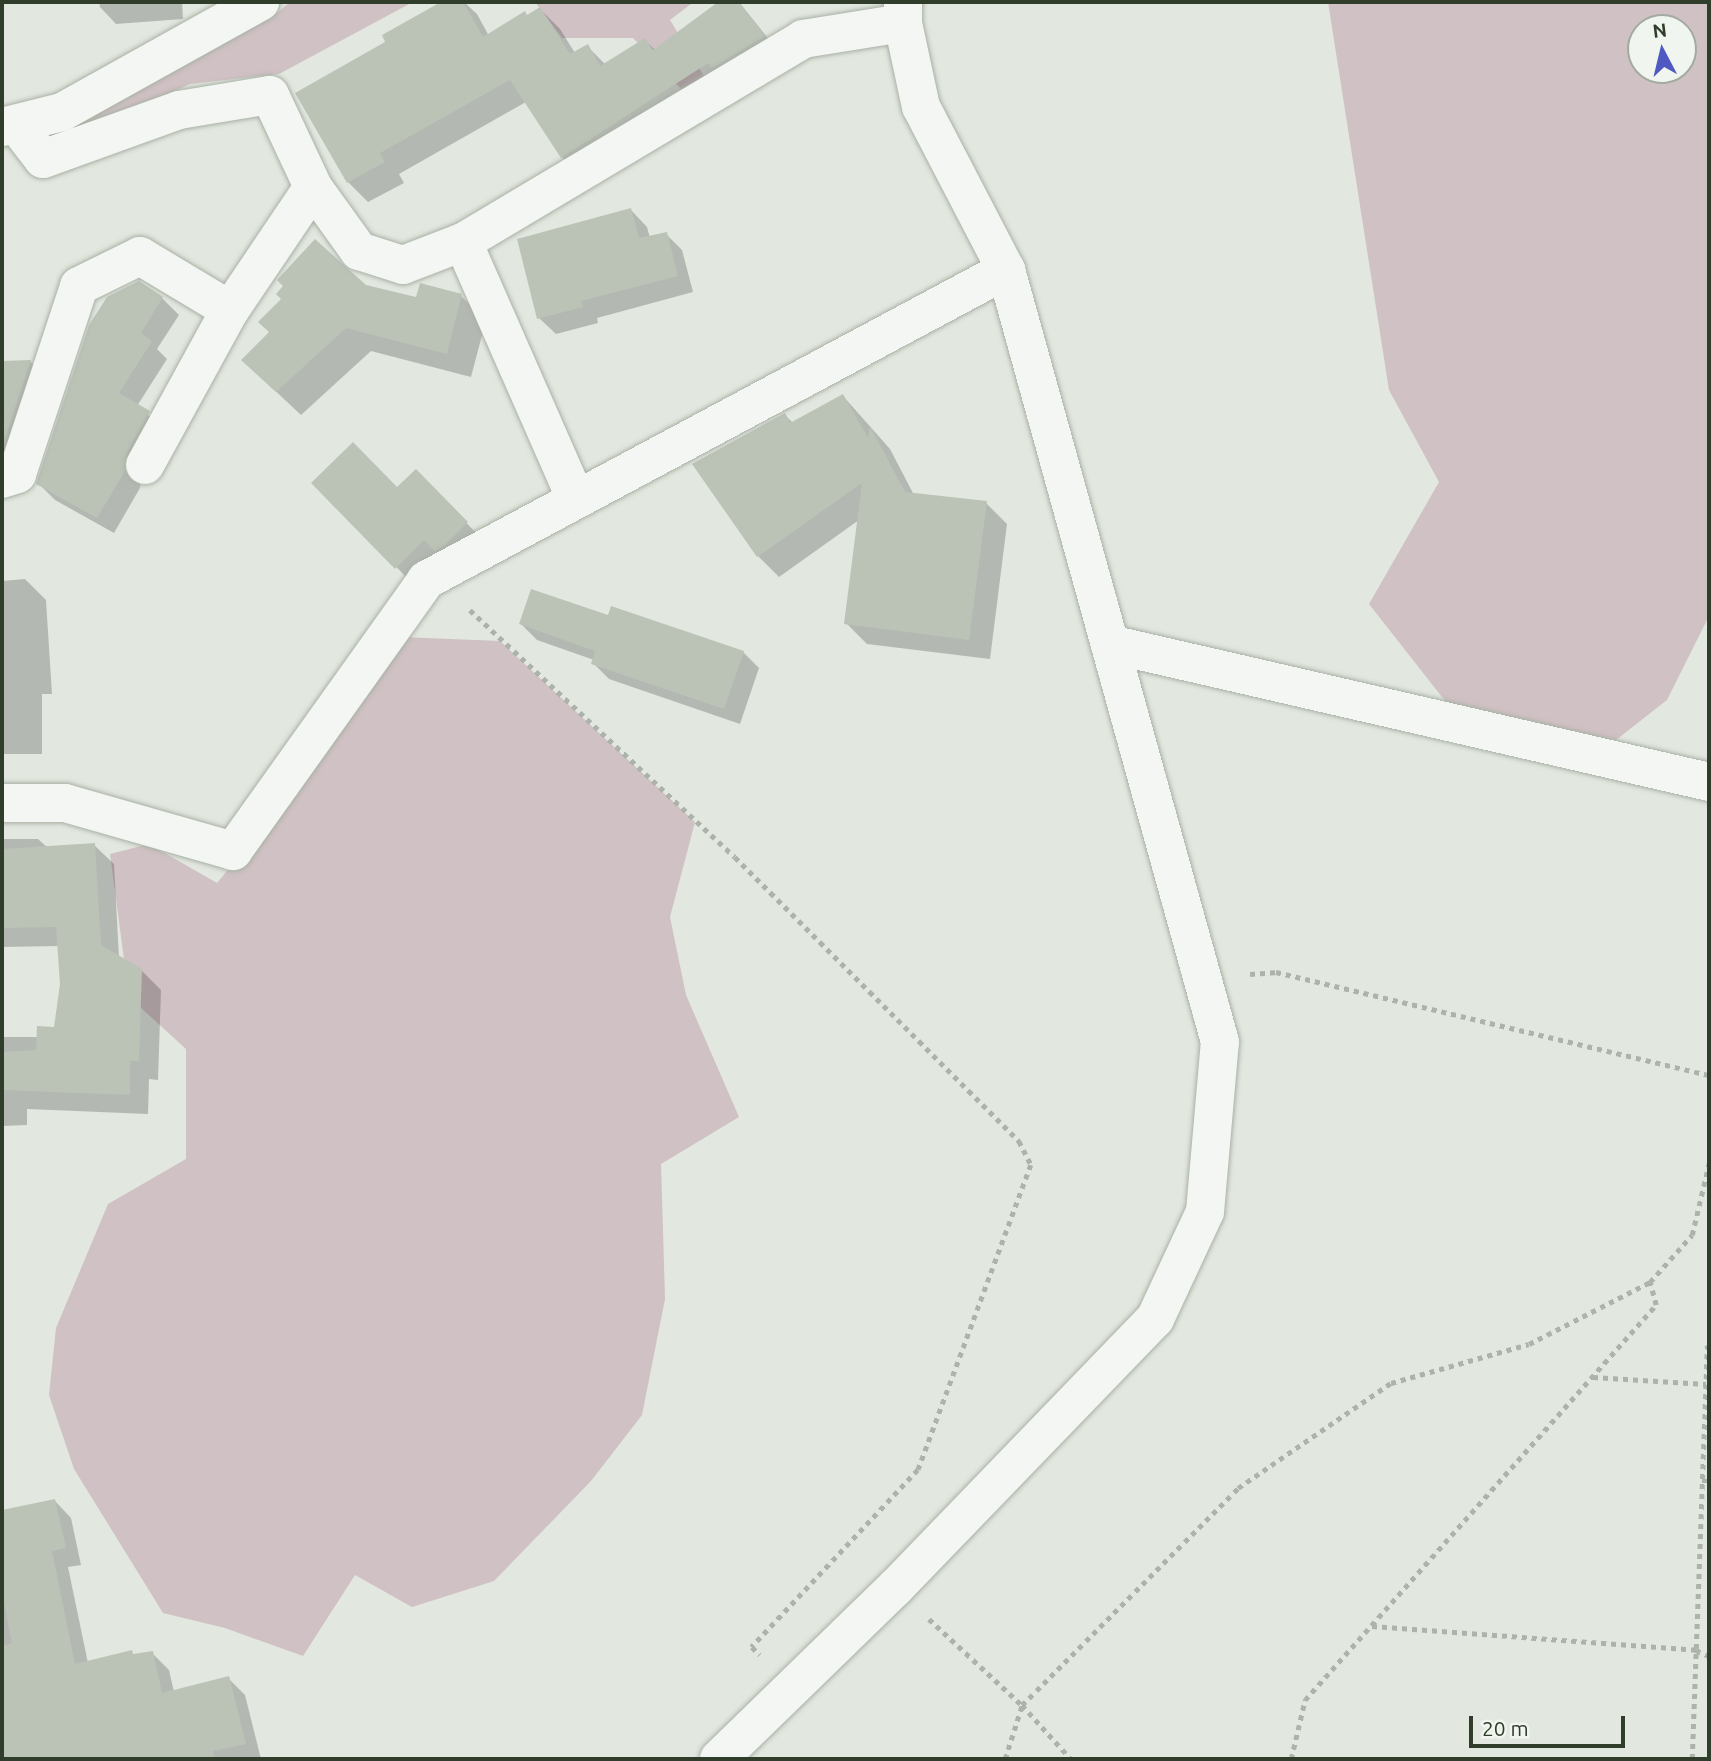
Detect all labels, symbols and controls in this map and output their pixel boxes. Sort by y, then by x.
north arrow [1627,14,1697,84]
text: N [1651,18,1668,42]
scale bar [1473,1702,1629,1746]
text: 20 m [1482,1716,1529,1740]

